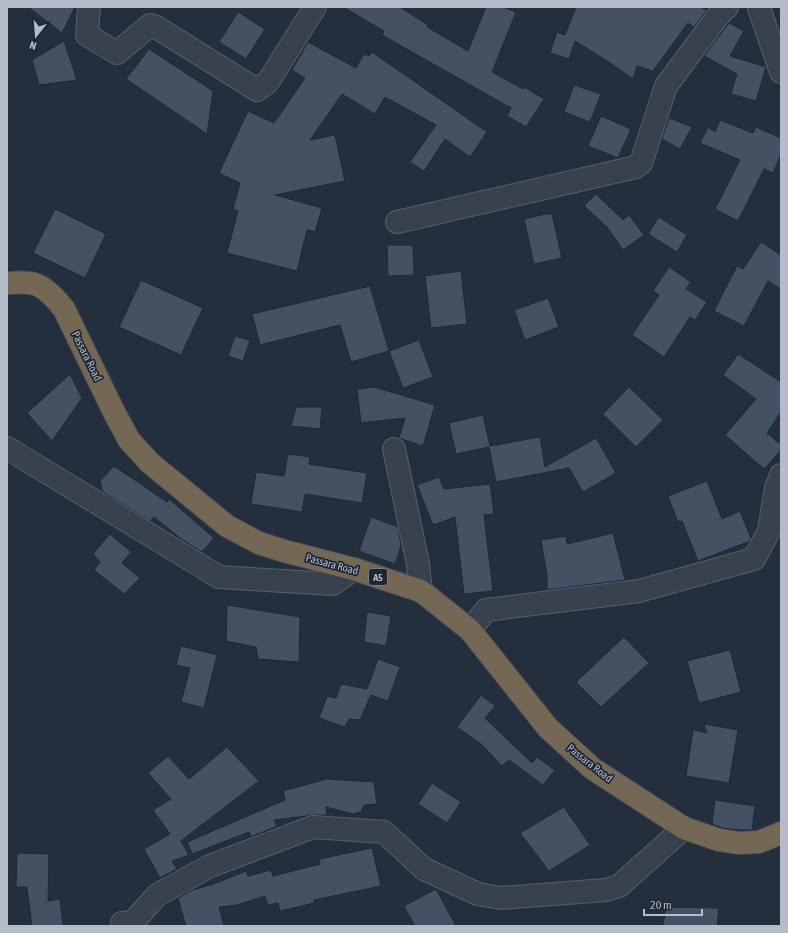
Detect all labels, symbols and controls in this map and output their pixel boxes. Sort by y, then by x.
north arrow [16,16,56,56]
text: N [28,39,38,52]
street label: Passara Road [70,329,104,383]
street label: Passara Road [304,551,360,577]
road number: A5 [369,569,387,585]
street label: Passara Road [565,742,615,784]
scale bar [644,891,702,917]
text: 20 m [650,898,672,912]

